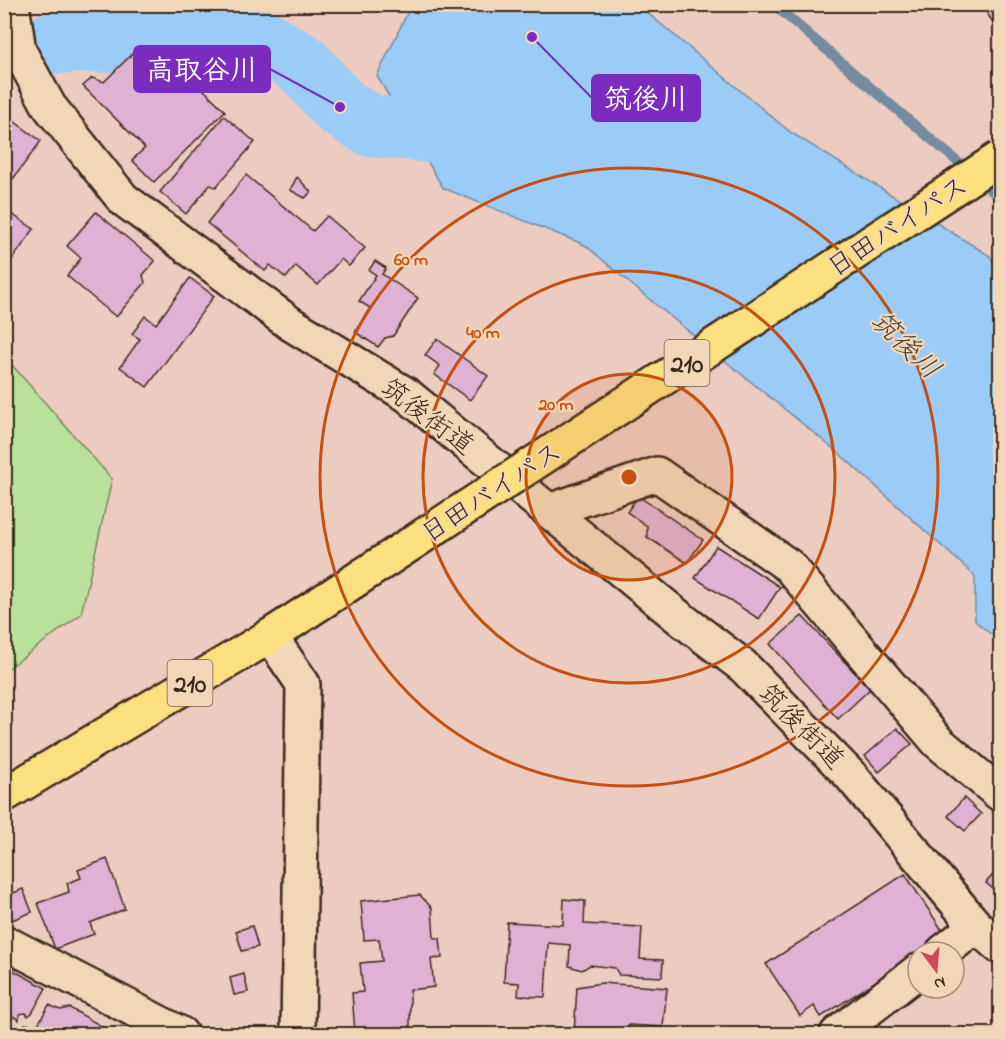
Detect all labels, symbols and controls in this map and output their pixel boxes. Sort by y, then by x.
callout: 高取谷川 [134,46,270,92]
text: 高取谷川 [146,52,258,93]
callout: 筑後川 [592,75,700,121]
text: 筑後川 [604,81,688,122]
street label: 日田バイパス [820,168,977,288]
text: 60 m [394,248,428,274]
water label: 筑後川 [860,303,949,390]
text: 40 m [466,321,500,347]
road number: 210 [664,340,710,386]
street label: 筑後街道 [372,370,481,466]
text: 20 m [537,393,574,419]
street label: 日田バイパス [414,434,571,554]
centre of rings [619,467,639,487]
road number: 210 [168,660,213,706]
street label: 筑後街道 [748,676,852,780]
north arrow [906,940,966,1000]
text: N [931,969,948,996]

